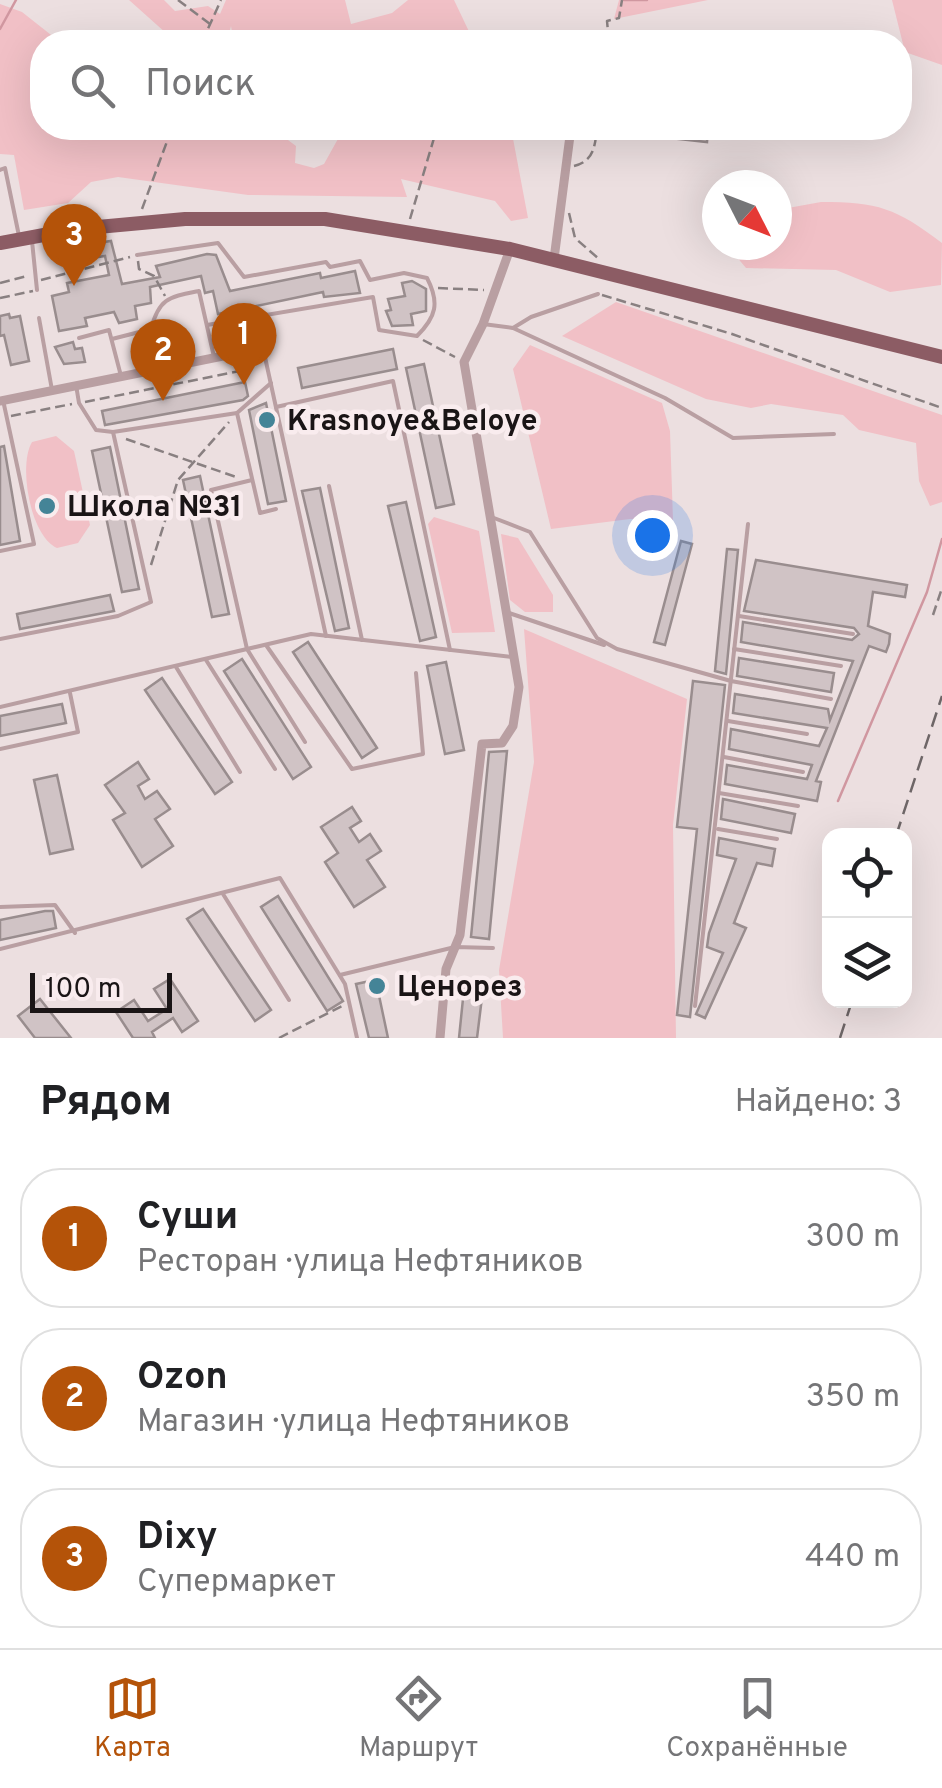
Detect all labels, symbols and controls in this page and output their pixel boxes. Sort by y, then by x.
search box [30,30,912,140]
icon: search [65,58,120,113]
text: Поиск [145,61,256,110]
north arrow [702,170,792,260]
pin: 3 [42,204,106,286]
pin: 1 [212,302,276,385]
pin: 2 [130,318,196,401]
place label: Krasnoye&Beloye [287,404,537,441]
marker: Krasnoye&Beloye [256,409,278,431]
place label: Школа №31 [67,490,242,527]
marker: Школа №31 [36,495,58,517]
your location [627,510,678,561]
map controls [822,828,912,1008]
button: locate [822,828,912,918]
button: layers [822,918,912,1008]
scale bar [30,968,172,1013]
place label: Ценорез [397,970,523,1007]
text: 100 m [45,972,121,1008]
marker: Ценорез [366,975,388,997]
text: Рядом [40,1077,172,1130]
text: Найдено: 3 [735,1083,902,1123]
text: Суши [137,1194,238,1243]
text: 1 [68,1218,81,1258]
text: 300 m [806,1218,900,1258]
text: Ресторан · улица Нефтяников [137,1243,584,1283]
text: Ozon [137,1354,228,1403]
text: 2 [65,1378,84,1418]
text: 350 m [806,1378,900,1418]
text: Магазин · улица Нефтяников [137,1403,570,1443]
text: Dixy [137,1514,218,1563]
text: 3 [65,1538,84,1578]
text: 440 m [805,1538,900,1578]
text: Супермаркет [137,1563,336,1603]
tab: Карта [94,1671,171,1767]
tab: Маршрут [359,1671,478,1767]
tab: Сохранённые [666,1671,848,1767]

